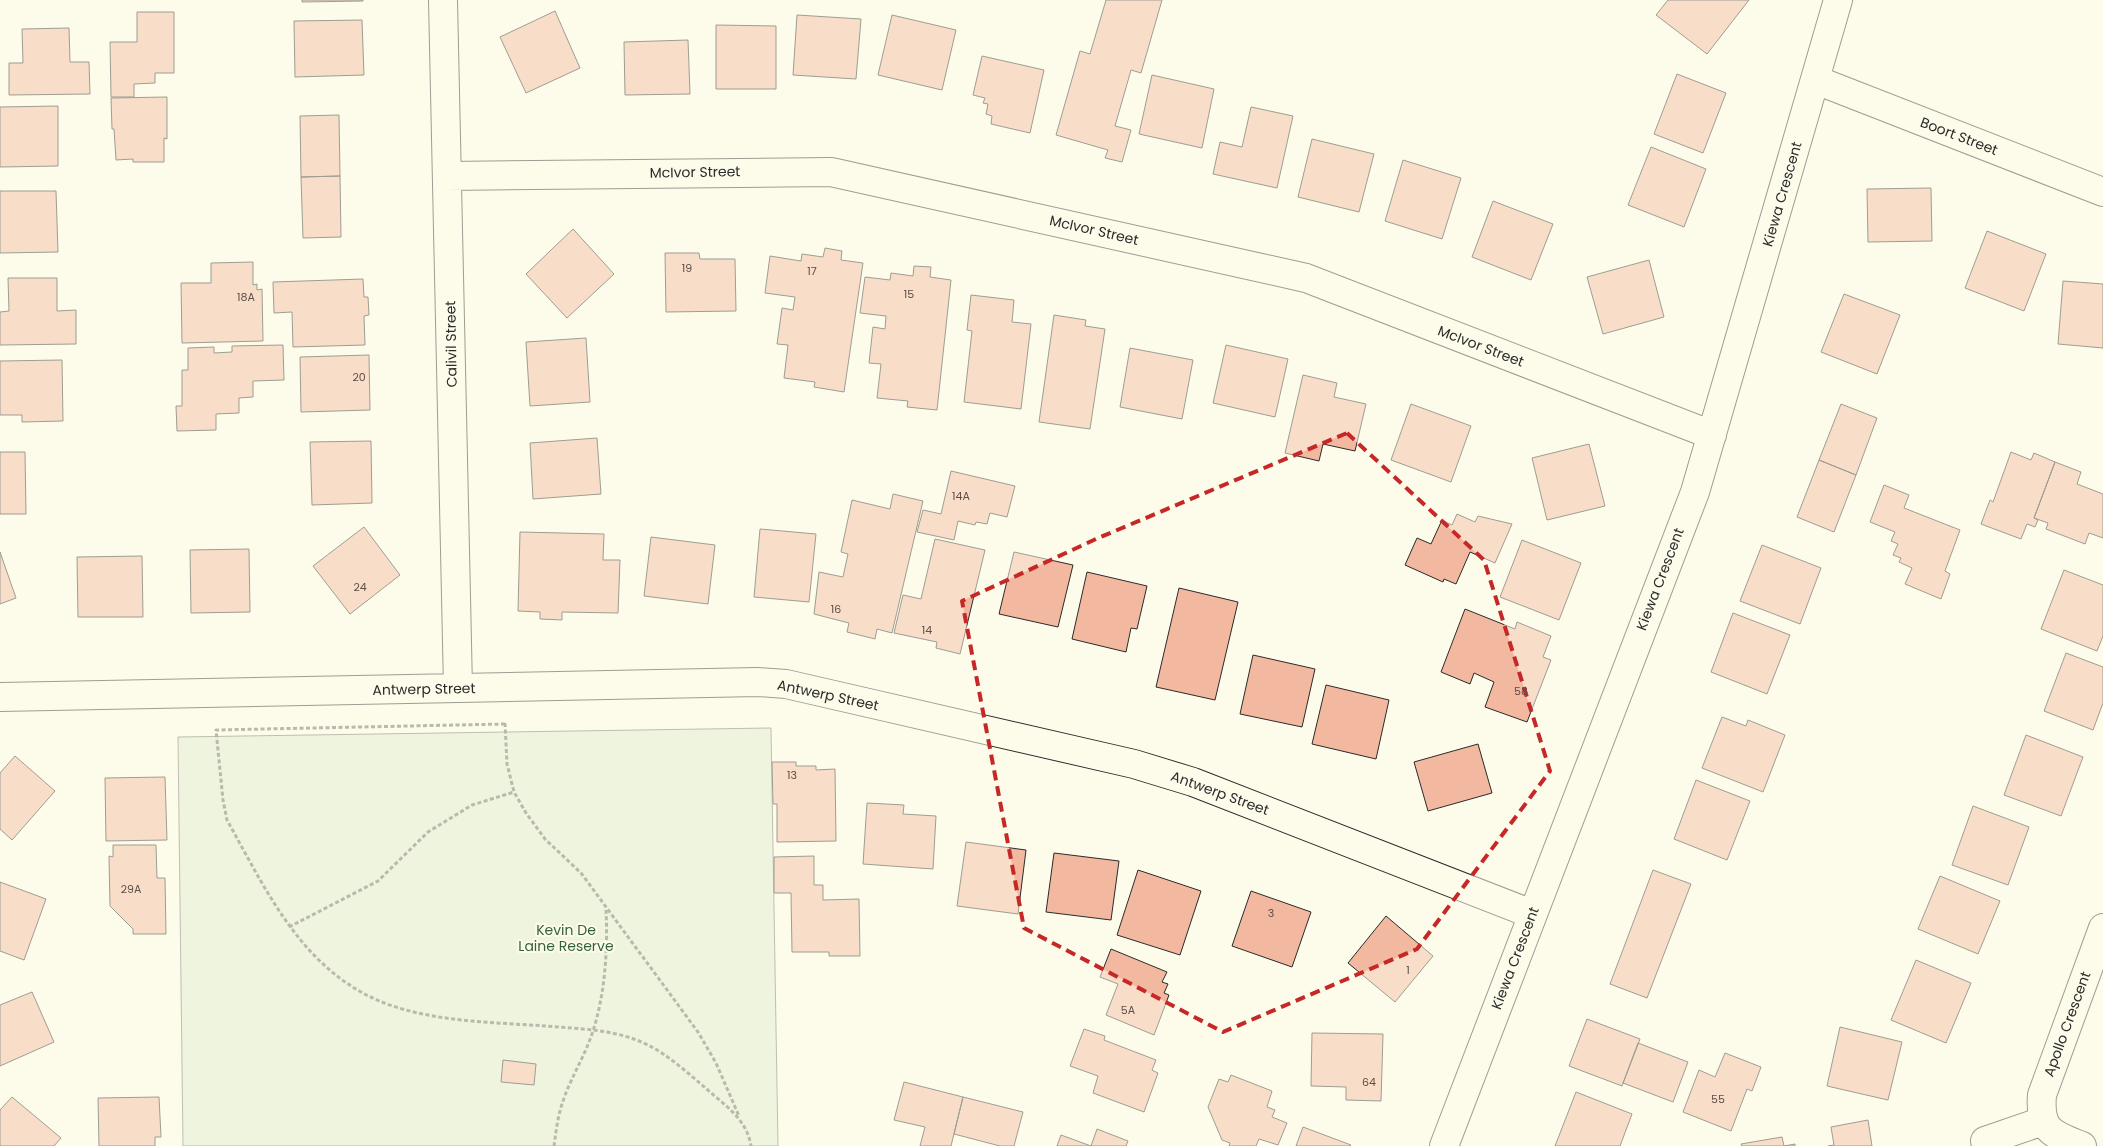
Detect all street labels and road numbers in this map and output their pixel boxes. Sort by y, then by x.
street label: Boort Street [1917,112,2001,160]
street label: Kiewa Crescent [1757,139,1807,249]
street label: McIvor Street [649,161,741,183]
street label: McIvor Street [1048,210,1140,250]
street label: Calivil Street [440,301,462,387]
street label: McIvor Street [1435,320,1527,372]
street label: Kiewa Crescent [1631,525,1689,633]
street label: Antwerp Street [776,675,880,715]
street label: Antwerp Street [372,678,476,700]
street label: Antwerp Street [1168,766,1272,820]
street label: Kiewa Crescent [1486,904,1544,1012]
street label: Apollo Crescent [2039,969,2095,1079]

